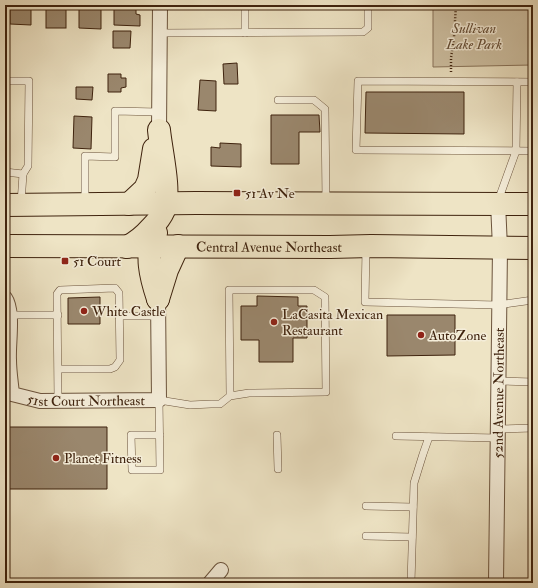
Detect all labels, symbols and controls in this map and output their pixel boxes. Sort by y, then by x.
park label: Sullivan Lake Park [445,20,502,53]
place label: 51 Av Ne [245,185,295,202]
marker: 51 Av Ne [232,188,242,198]
street label: Central Avenue Northeast [196,238,343,256]
place label: 51 Court [73,253,122,270]
marker: 51 Court [60,256,70,266]
place label: White Castle [91,303,166,320]
marker: White Castle [79,306,89,316]
place label: LaCasita Mexican Restaurant [282,306,383,339]
marker: LaCasita Mexican Restaurant [269,317,279,327]
place label: AutoZone [428,327,486,344]
street label: 52nd Avenue Northeast [489,327,508,459]
marker: AutoZone [416,330,426,340]
street label: 51st Court Northeast [26,390,145,410]
place label: Planet Fitness [64,450,142,467]
marker: Planet Fitness [51,453,61,463]

